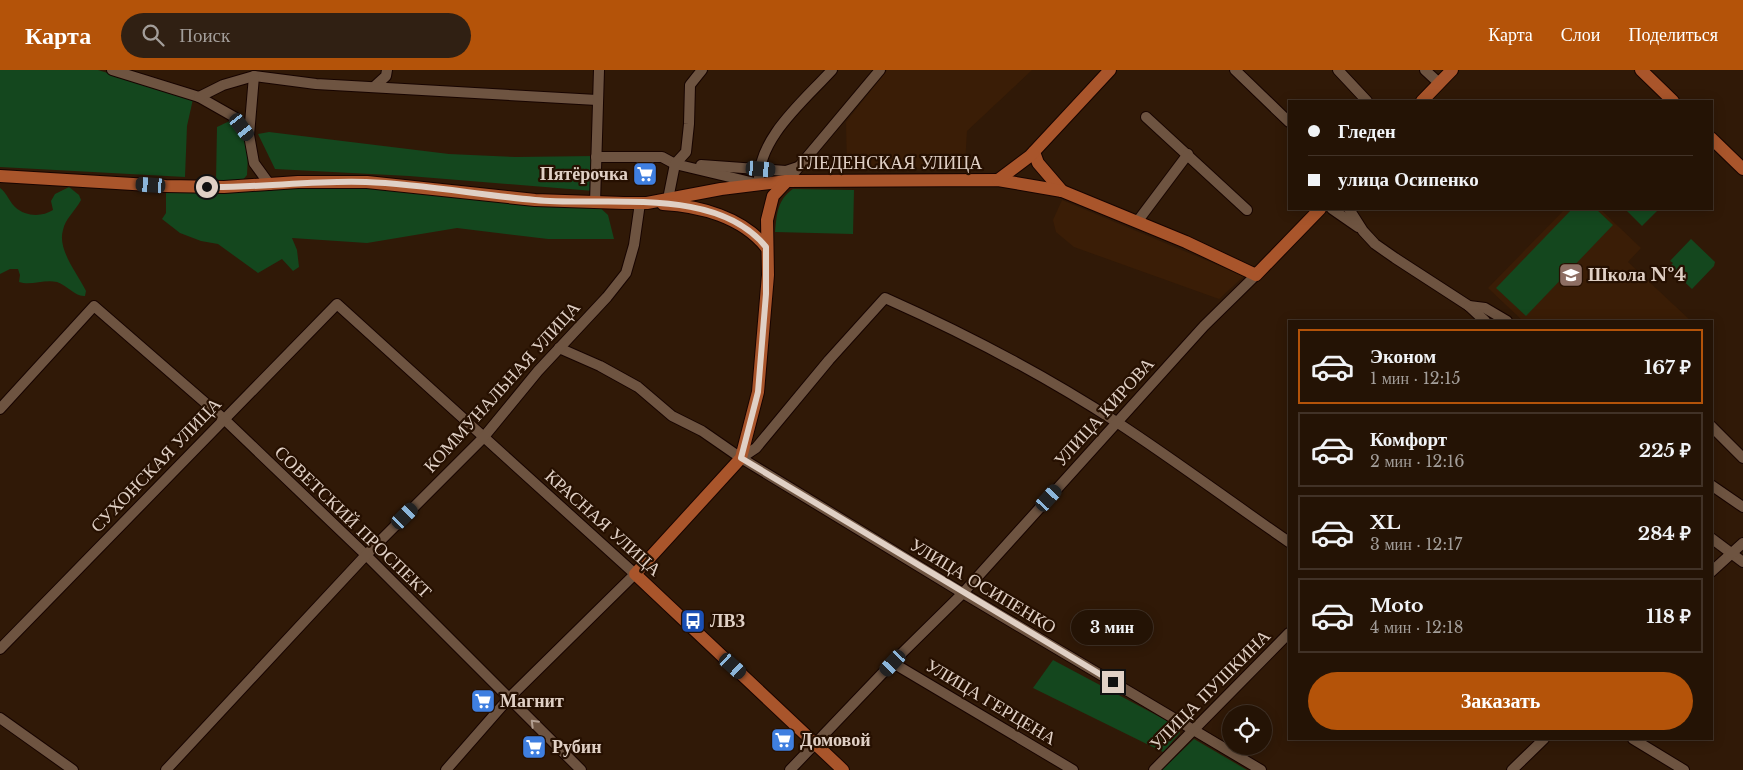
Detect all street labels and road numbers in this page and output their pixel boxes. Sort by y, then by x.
street label: ГЛЕДЕНСКАЯ УЛИЦА [798,152,982,174]
street label: КОММУНАЛЬНАЯ УЛИЦА [419,297,585,477]
street label: УЛИЦА КИРОВА [1049,353,1159,471]
street label: СУХОНСКАЯ УЛИЦА [86,393,226,537]
street label: СОВЕТСКИЙ ПРОСПЕКТ [270,441,436,603]
street label: КРАСНАЯ УЛИЦА [540,465,666,581]
street label: УЛИЦА ОСИПЕНКО [906,534,1060,638]
street label: УЛИЦА ПУШКИНА [1145,625,1275,755]
street label: УЛИЦА ГЕРЦЕНА [922,654,1060,750]

